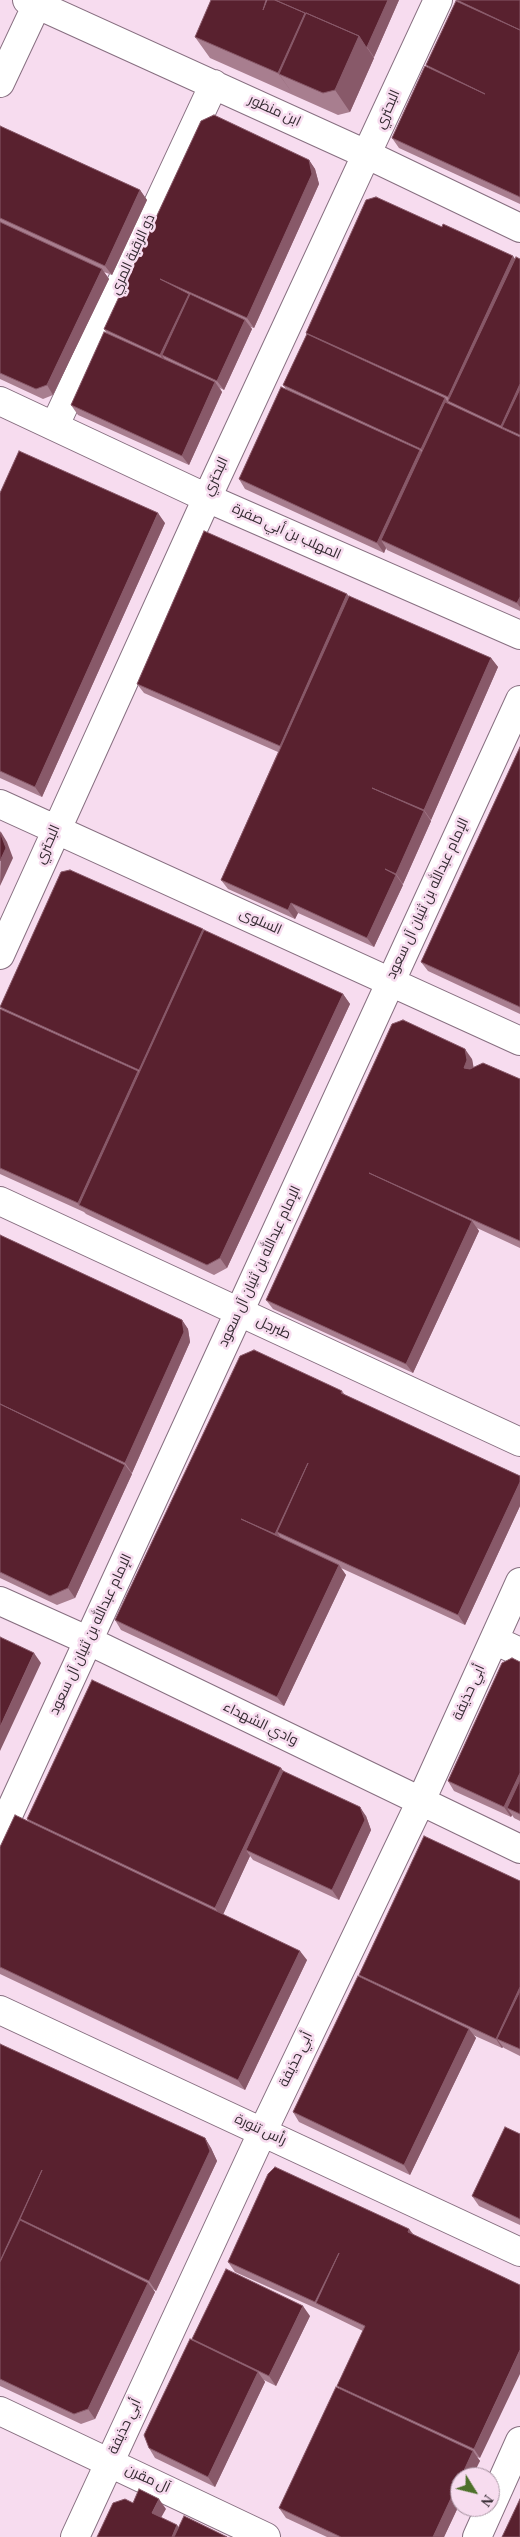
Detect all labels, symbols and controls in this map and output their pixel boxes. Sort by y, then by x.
street label: البحتري [373,88,405,132]
street label: ابن منظور [245,93,303,131]
street label: ذو الرقبة المري [108,212,160,298]
street label: البحتري [201,455,233,499]
street label: المهلب بن أبي صفرة [229,501,343,565]
street label: الإمام عبدالله بن ثنيان آل سعود [384,816,474,982]
street label: البحتري [33,823,65,867]
street label: السلوى [236,906,284,940]
street label: الإمام عبدالله بن ثنيان آل سعود [216,1184,306,1350]
street label: طبرجل [253,1314,293,1344]
street label: الإمام عبدالله بن ثنيان آل سعود [47,1552,137,1718]
street label: أبي حذيفة [450,1663,490,1723]
street label: وادي الشهداء [220,1700,300,1750]
street label: أبي حذيفة [277,2030,317,2090]
street label: رأس تنورة [231,2112,289,2150]
street label: أبي حذيفة [106,2397,146,2457]
street label: آل مقرن [122,2462,172,2498]
north arrow [450,2467,500,2517]
text: N [478,2492,496,2509]

